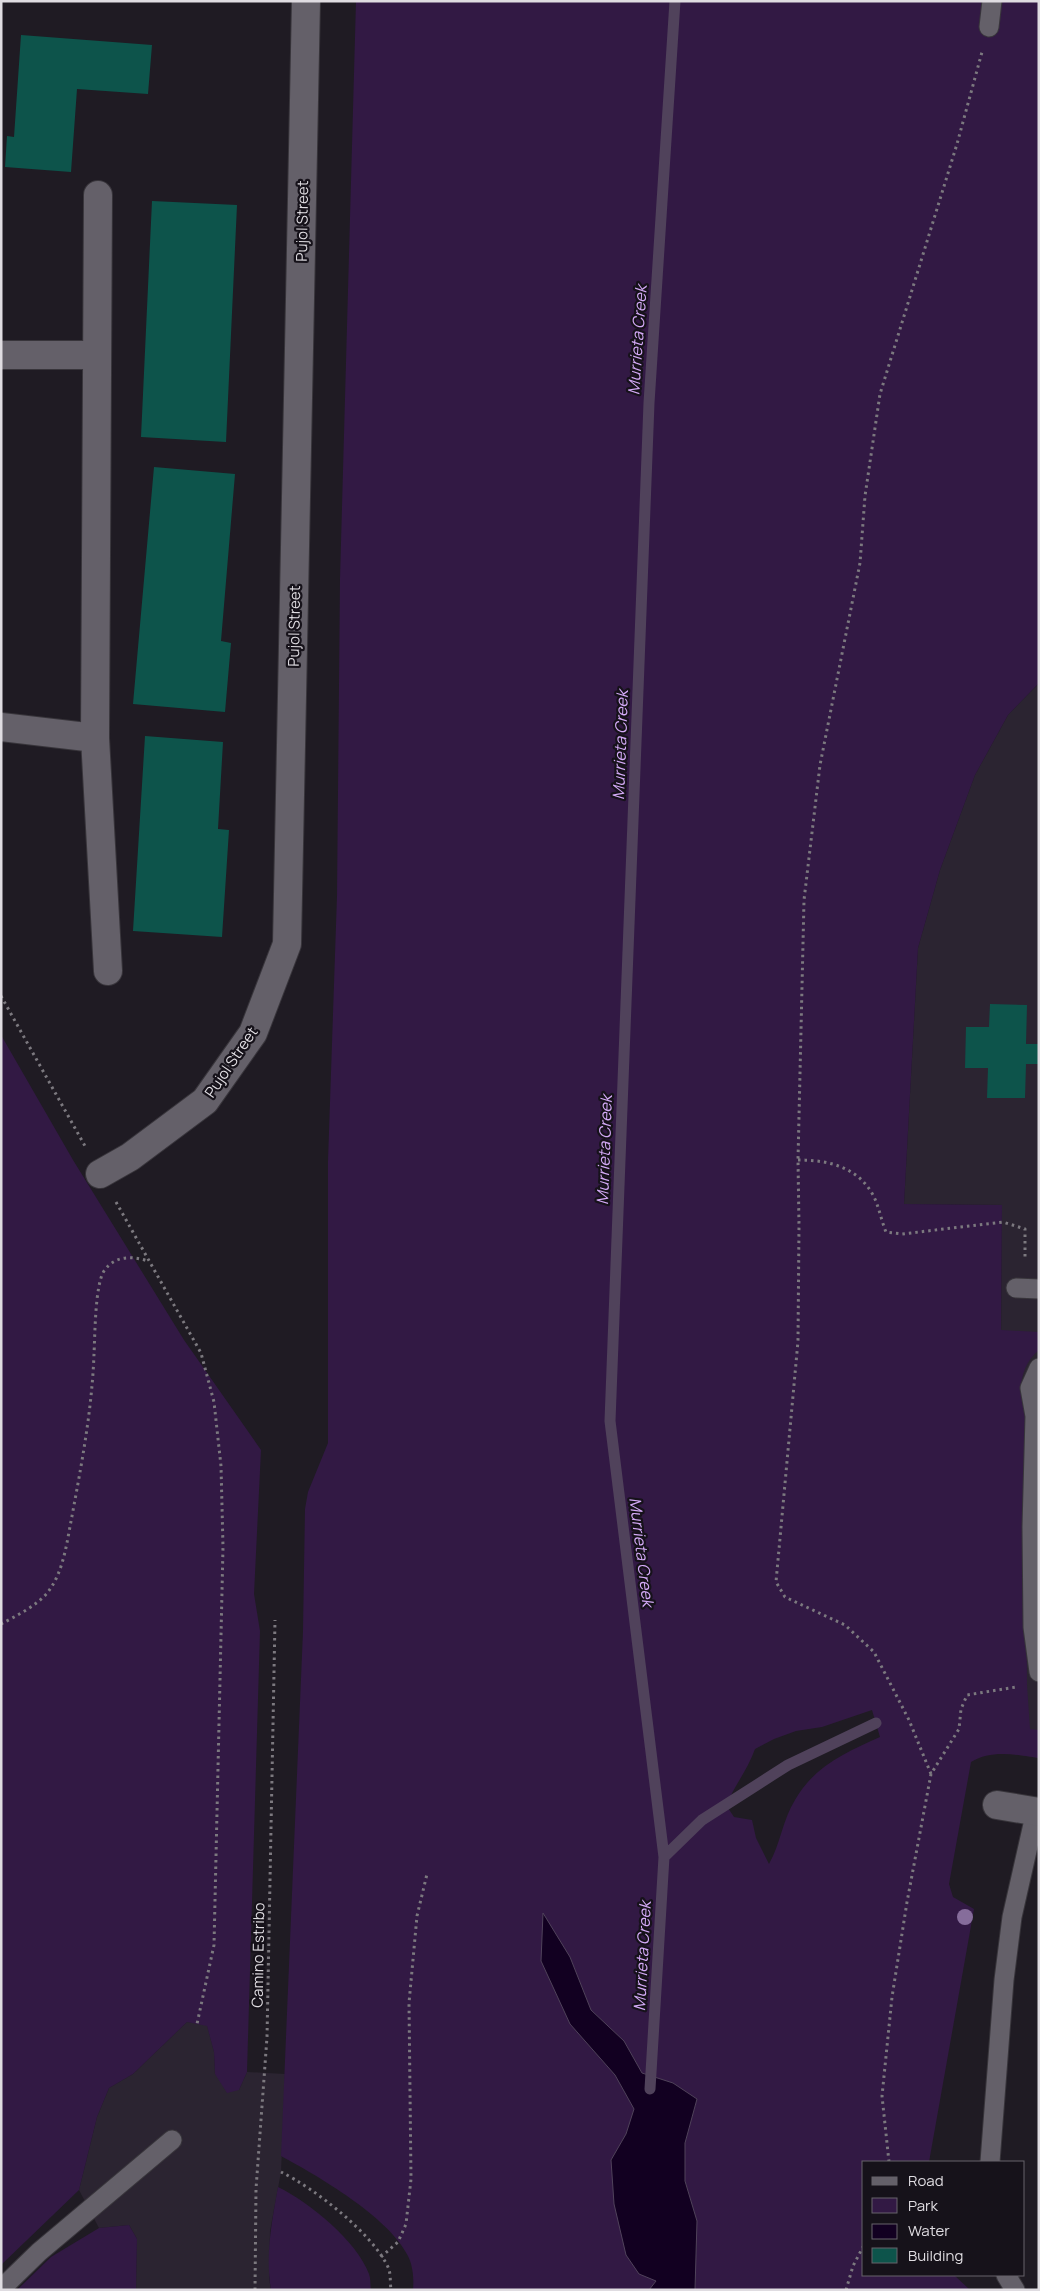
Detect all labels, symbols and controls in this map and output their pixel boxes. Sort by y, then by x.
street label: Pujol Street [291,180,313,262]
water label: Murrieta Creek [622,282,652,396]
street label: Pujol Street [283,585,305,667]
water label: Murrieta Creek [607,688,633,800]
street label: Pujol Street [200,1022,262,1102]
water label: Murrieta Creek [591,1093,617,1205]
water label: Murrieta Creek [624,1496,660,1610]
water label: Murrieta Creek [628,1899,656,2011]
street label: Camino Estribo [247,1902,269,2008]
legend [862,2161,1025,2276]
text: Road [908,2170,944,2191]
text: Park [908,2195,938,2216]
text: Water [908,2220,950,2241]
text: Building [908,2245,963,2266]

